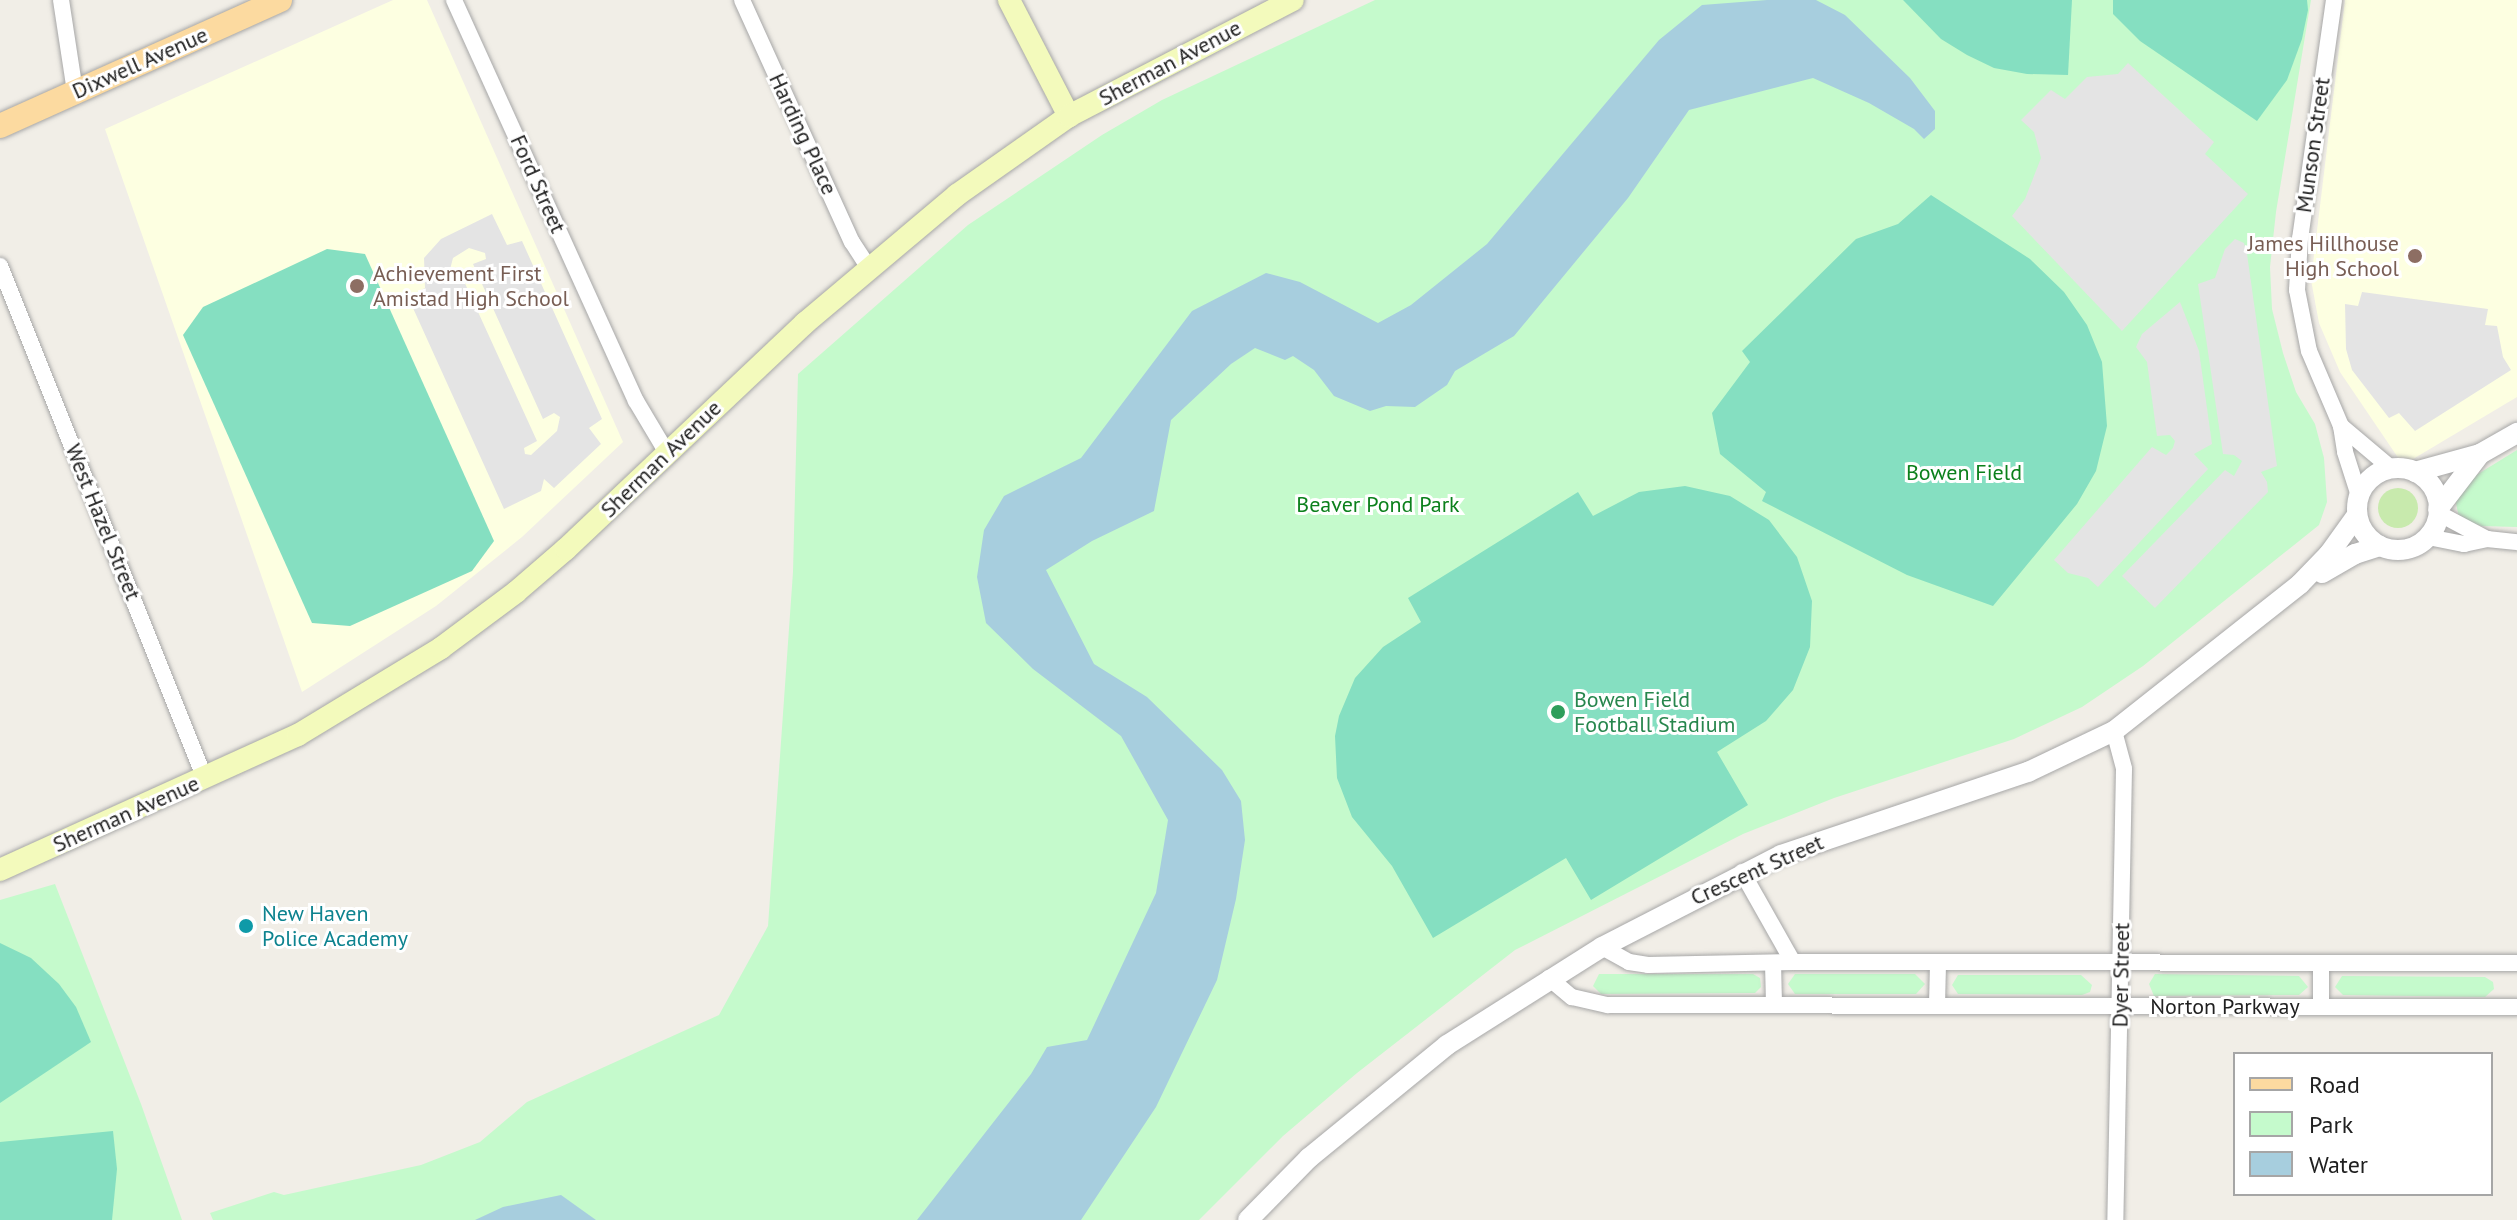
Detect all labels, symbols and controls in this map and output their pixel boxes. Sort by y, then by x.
street label: Sherman Avenue [1094,14,1246,112]
street label: Dixwell Avenue [68,21,212,105]
street label: Harding Place [763,69,843,199]
street label: Munson Street [2290,76,2336,214]
street label: Ford Street [505,131,571,237]
place label: James Hillhouse High School [2248,230,2399,282]
marker: James Hillhouse High School [2406,247,2424,265]
place label: Achievement First Amistad High School [373,260,569,312]
marker: Achievement First Amistad High School [348,277,366,295]
street label: Sherman Avenue [595,395,727,523]
street label: West Hazel Street [60,440,146,604]
park label: Bowen Field [1906,460,2022,486]
park label: Beaver Pond Park [1296,492,1460,518]
place label: Bowen Field Football Stadium [1574,686,1735,738]
marker: Bowen Field Football Stadium [1549,703,1567,721]
street label: Sherman Avenue [49,770,203,858]
street label: Crescent Street [1687,829,1827,911]
place label: New Haven Police Academy [262,900,409,952]
marker: New Haven Police Academy [237,917,255,935]
street label: Dyer Street [2107,922,2135,1028]
street label: Norton Parkway [2150,994,2300,1020]
legend [2233,1052,2493,1196]
text: Road [2309,1069,2360,1100]
text: Park [2309,1109,2353,1140]
text: Water [2309,1149,2368,1180]

